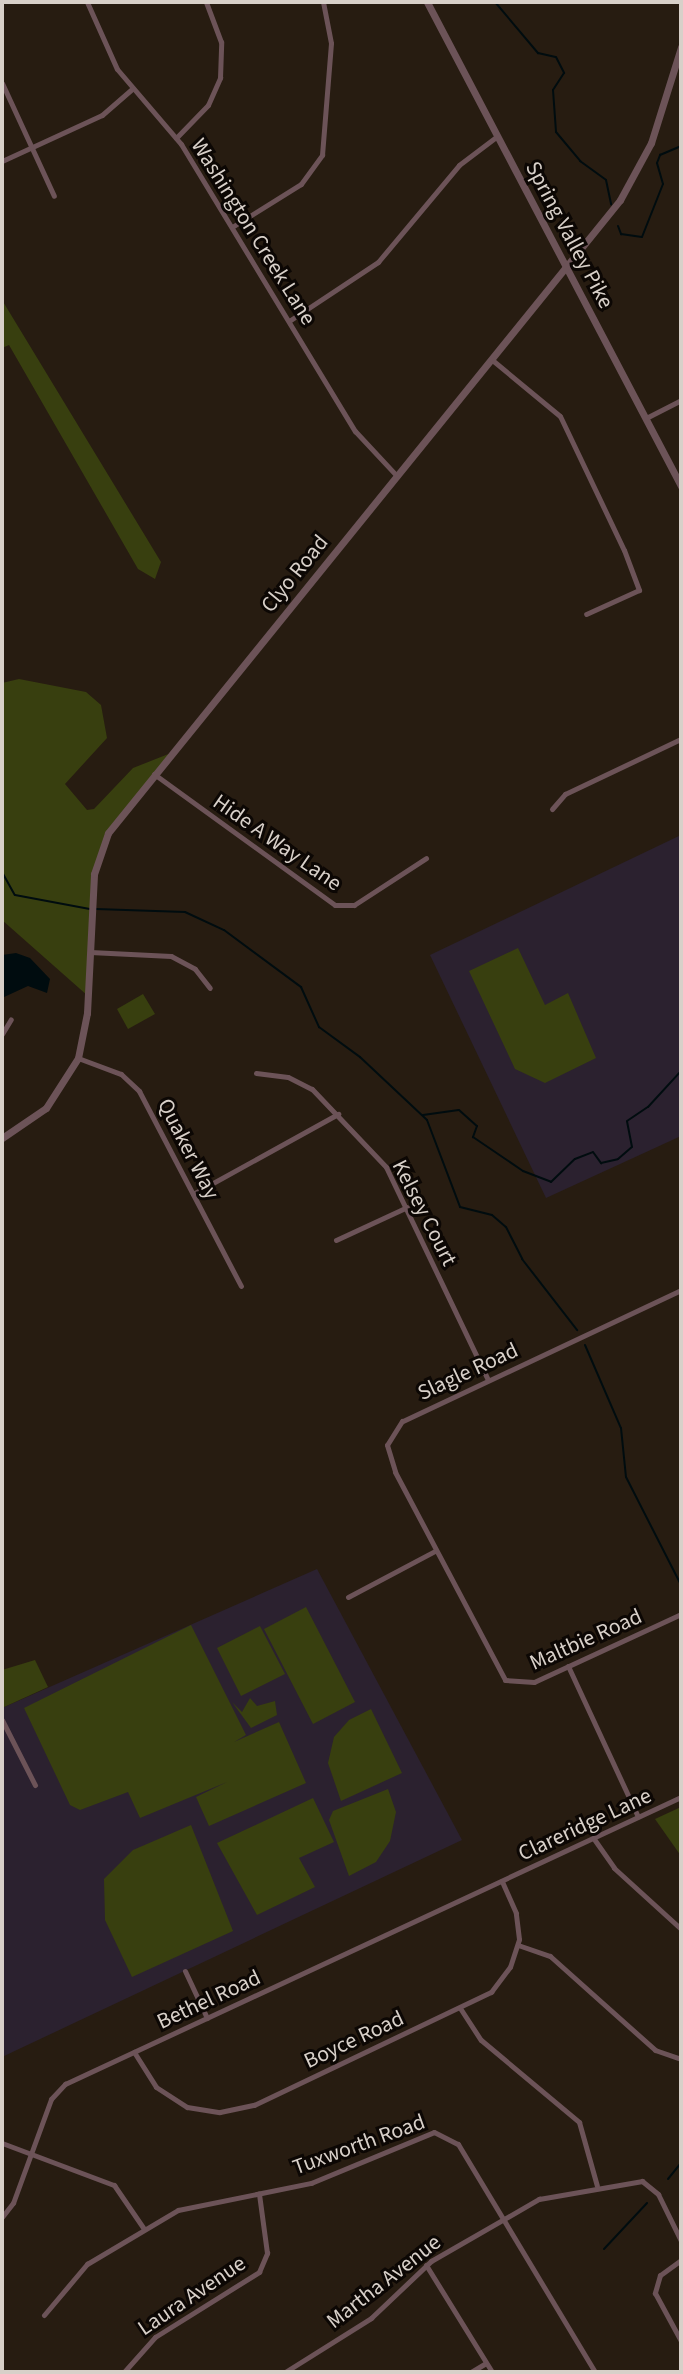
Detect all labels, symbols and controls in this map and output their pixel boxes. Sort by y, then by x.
street label: Washington Creek Lane [185,134,321,330]
street label: Spring Valley Pike [519,157,619,313]
street label: Clyo Road [256,530,334,618]
street label: Hide A Way Lane [208,789,346,897]
street label: Quaker Way [151,1094,225,1204]
street label: Kelsey Court [386,1156,462,1270]
street label: Slagle Road [414,1337,522,1407]
street label: Maltbie Road [526,1603,646,1677]
street label: Clareridge Lane [514,1783,656,1867]
street label: Bethel Road [153,1965,265,2035]
street label: Boyce Road [300,2005,408,2075]
street label: Tuxworth Road [289,2109,429,2181]
street label: Martha Avenue [322,2229,446,2335]
street label: Laura Avenue [133,2250,251,2342]

